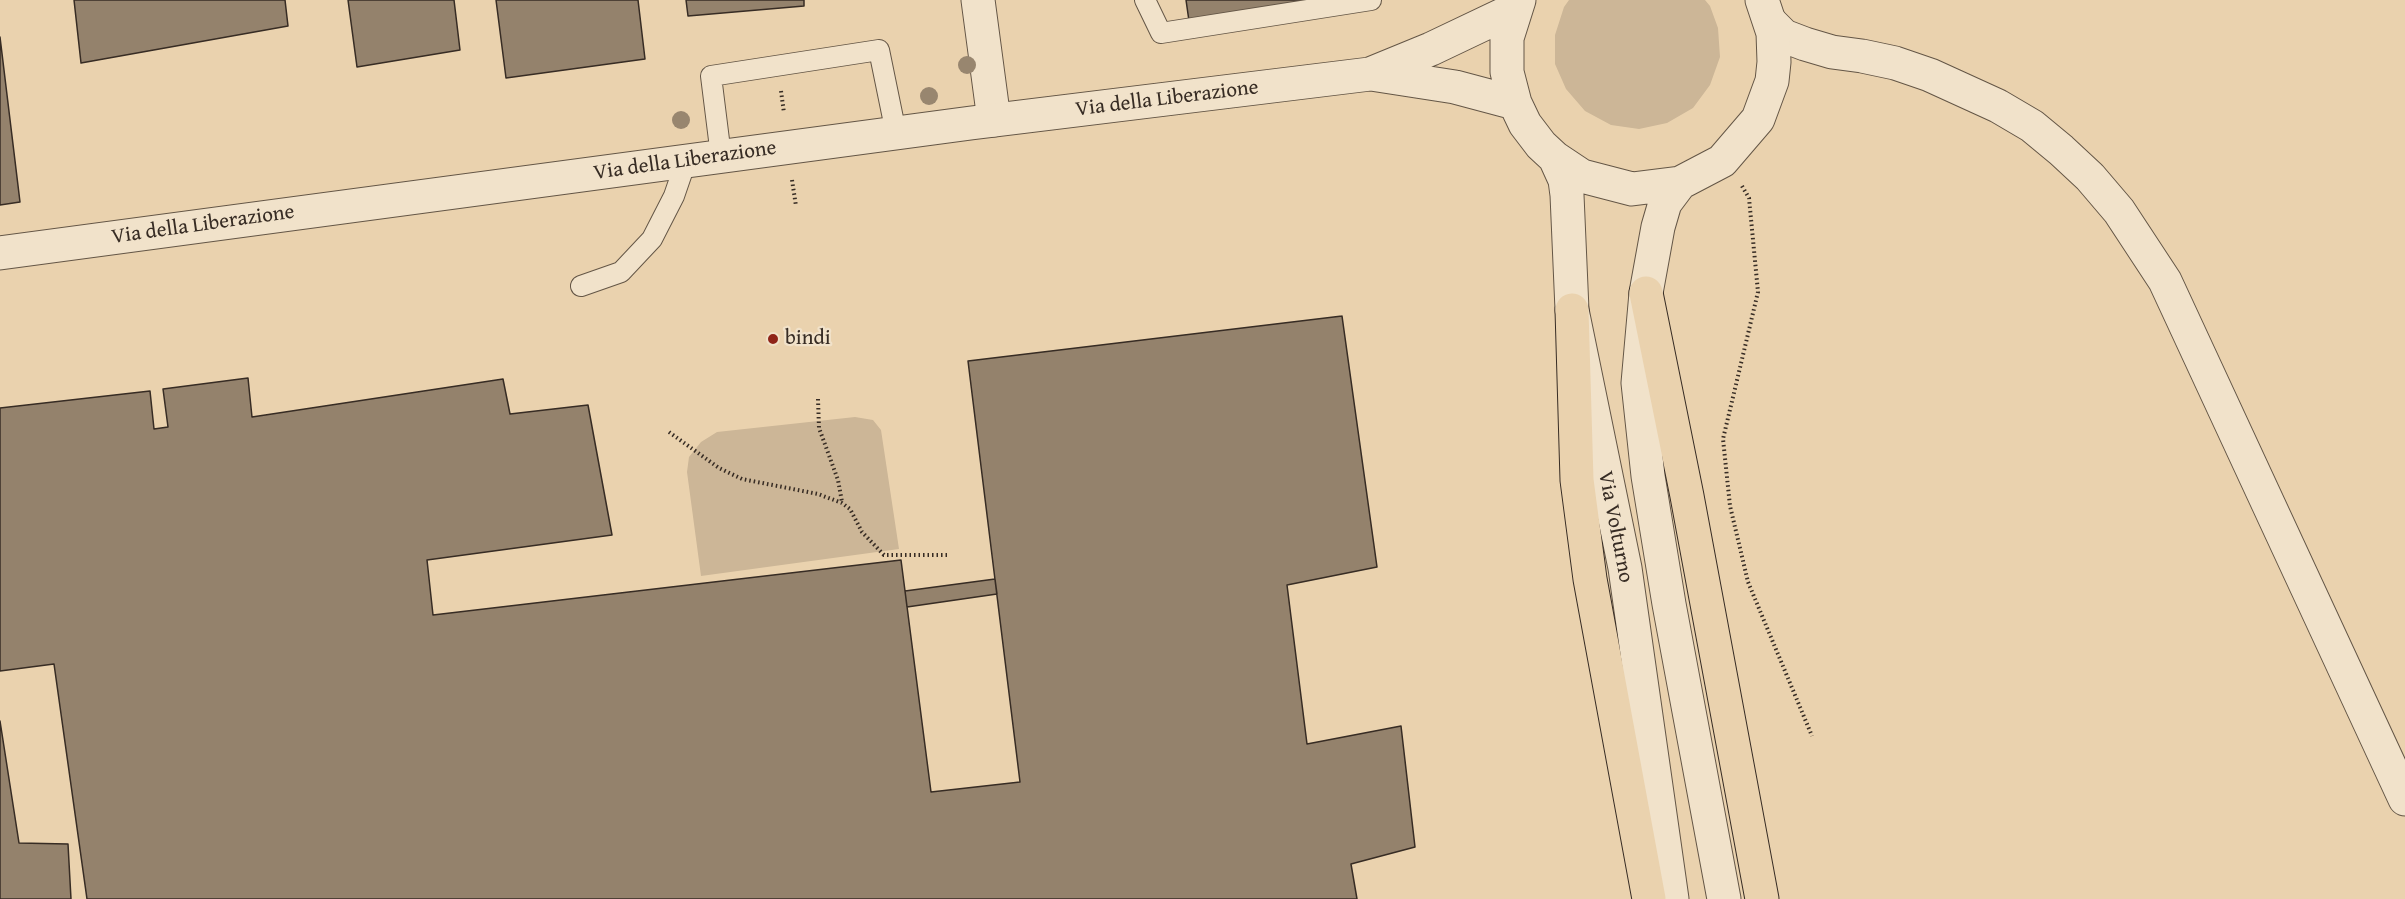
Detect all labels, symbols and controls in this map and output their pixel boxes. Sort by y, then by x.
street label: Via della Liberazione [1074,75,1260,123]
street label: Via della Liberazione [592,136,778,186]
street label: Via della Liberazione [110,200,296,250]
place label: bindi [785,326,831,352]
marker: bindi [766,332,780,346]
street label: Via Volturno [1592,469,1638,585]

